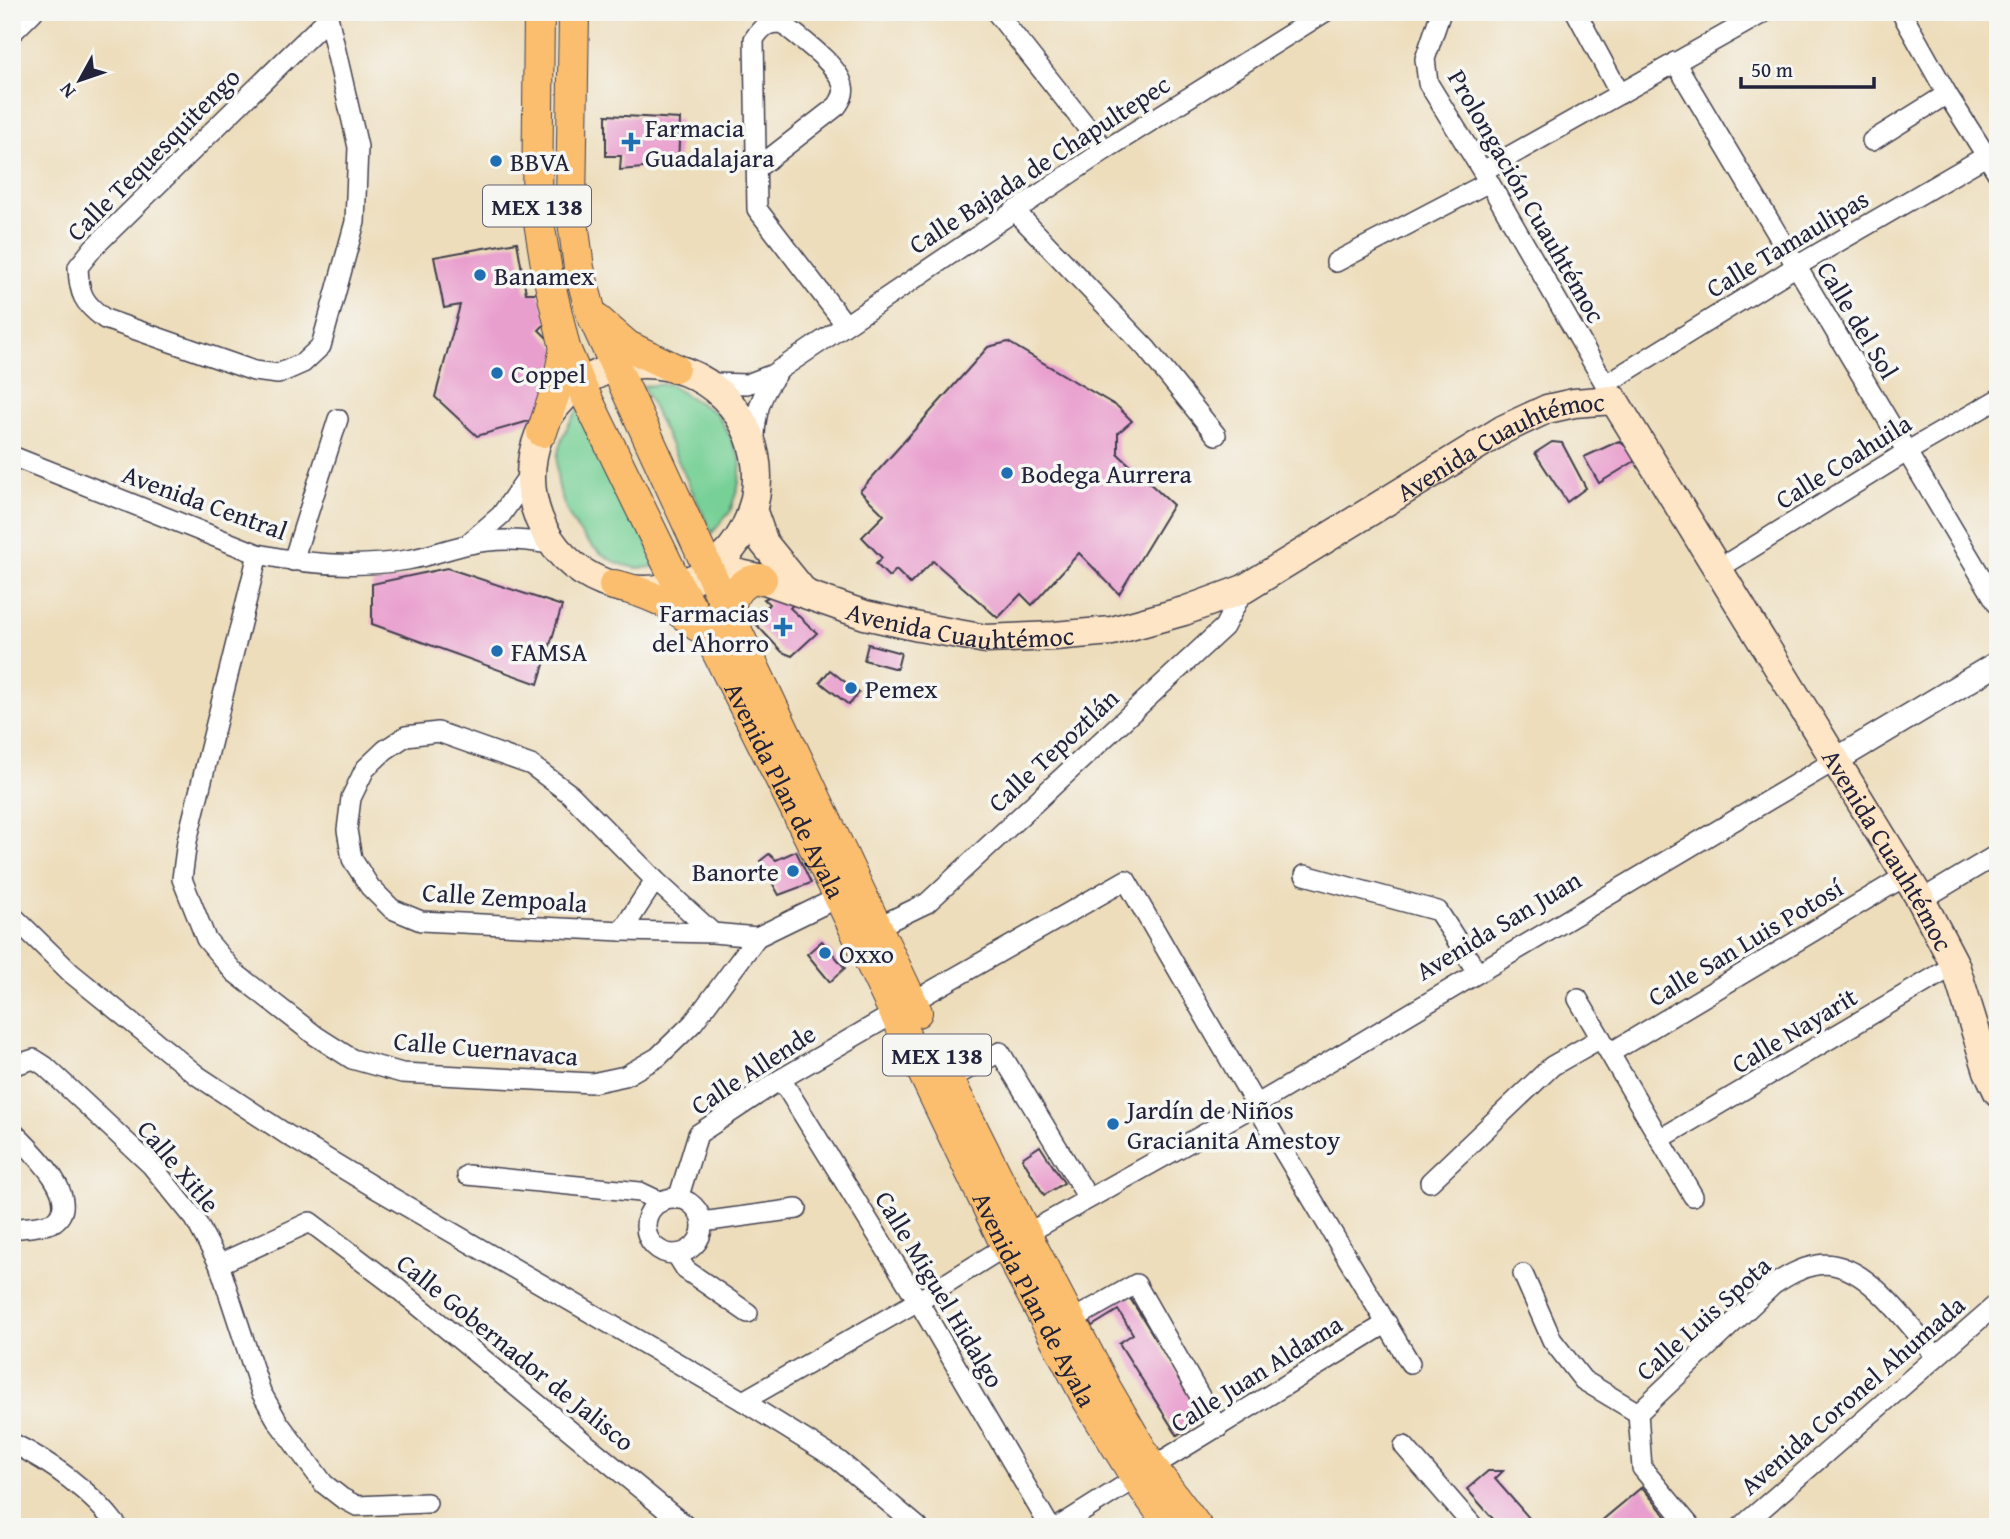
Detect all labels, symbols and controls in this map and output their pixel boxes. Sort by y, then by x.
north arrow [46,46,116,116]
scale bar [1741,46,1874,90]
text: 50 m [1751,54,1793,85]
street label: Calle Tequesquitengo [57,58,249,250]
street label: Prolongación Cuauhtémoc [1438,62,1616,330]
street label: Calle Bajada de Chapultepec [901,65,1177,263]
text: N [52,77,82,105]
place label: Farmacia Guadalajara [645,108,775,177]
marker: Farmacia Guadalajara [623,134,639,150]
place label: BBVA [510,142,570,181]
marker: BBVA [488,153,504,169]
street label: Calle Tamaulipas [1698,179,1876,307]
road number: MEX 138 [483,186,591,226]
street label: Calle del Sol [1807,254,1909,386]
place label: Banamex [494,256,595,295]
marker: Banamex [472,267,488,283]
place label: Coppel [511,354,586,393]
marker: Coppel [489,365,505,381]
street label: Avenida Cuauhtémoc [1388,381,1606,510]
street label: Calle Coahuila [1767,403,1919,518]
street label: Avenida Central [117,454,293,550]
place label: Bodega Aurrera [1021,454,1193,493]
marker: Bodega Aurrera [999,465,1015,481]
street label: Avenida Cuauhtémoc [841,591,1075,659]
place label: Farmacias del Ahorro [652,593,769,662]
marker: Farmacias del Ahorro [775,619,791,635]
place label: FAMSA [511,632,588,671]
marker: FAMSA [489,643,505,659]
place label: Pemex [865,669,938,708]
street label: Avenida Plan de Ayala [715,675,856,905]
street label: Calle Tepoztlán [979,679,1128,821]
marker: Pemex [843,680,859,696]
street label: Avenida Cuauhtémoc [1813,741,1964,958]
place label: Banorte [692,852,779,891]
street label: Avenida San Juan [1408,860,1589,990]
marker: Banorte [785,863,801,879]
street label: Calle San Luis Potosí [1640,868,1851,1016]
street label: Calle Zempoala [421,872,590,922]
place label: Oxxo [839,934,894,973]
marker: Oxxo [817,945,833,961]
street label: Calle Nayarit [1724,977,1864,1083]
street label: Calle Allende [683,1014,823,1124]
street label: Calle Cuernavaca [392,1021,581,1076]
road number: MEX 138 [883,1035,991,1076]
place label: Jardín de Niños Gracianita Amestoy [1124,1090,1340,1159]
street label: Calle Xitle [128,1111,230,1221]
marker: Jardín de Niños Gracianita Amestoy [1105,1116,1121,1132]
street label: Calle Miguel Hidalgo [866,1183,1014,1395]
street label: Avenida Plan de Ayala [963,1185,1107,1414]
street label: Calle Gobernador de Jalisco [389,1244,643,1460]
street label: Calle Luis Spota [1627,1246,1780,1390]
street label: Avenida Coronel Ahumada [1731,1285,1974,1504]
street label: Calle Juan Aldama [1162,1304,1350,1442]

